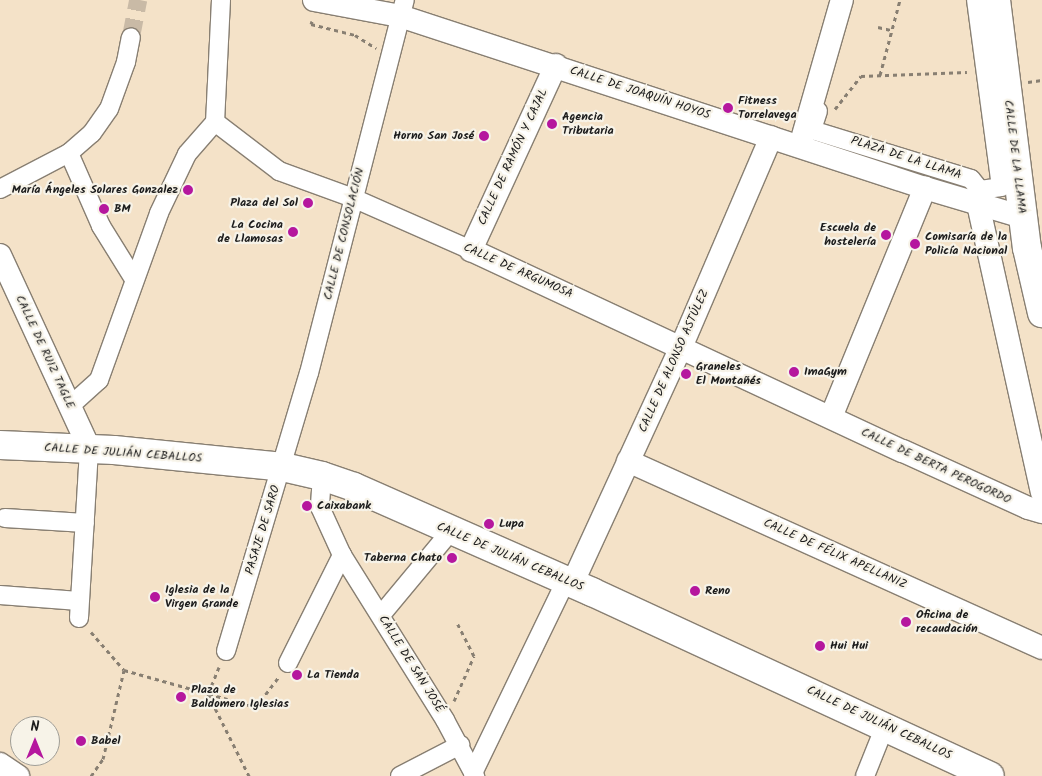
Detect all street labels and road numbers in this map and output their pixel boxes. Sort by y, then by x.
street label: CALLE DE JOAQUÍN HOYOS [568,63,712,123]
street label: CALLE DE RAMÓN Y CAJAL [475,87,551,227]
street label: CALLE DE LA LLAMA [1001,99,1029,215]
street label: PLAZA DE LA LLAMA [849,133,963,183]
street label: CALLE DE CONSOLACIÓN [321,166,367,302]
street label: CALLE DE ARGUMOSA [461,240,575,302]
street label: CALLE DE ALONSO ASTÚLEZ [636,287,712,435]
street label: CALLE DE RUIZ TAGLE [12,293,78,411]
street label: CALLE DE BERTA PEROGORDO [859,425,1013,507]
street label: CALLE DE JULIÁN CEBALLOS [44,440,202,466]
street label: PASAJE DE SARO [243,484,283,576]
street label: CALLE DE FÉLIX APELLANIZ [761,516,909,592]
street label: CALLE DE JULIÁN CEBALLOS [434,519,586,595]
street label: CALLE DE SAN JOSÉ [375,613,447,715]
street label: CALLE DE JULIÁN CEBALLOS [804,683,954,763]

